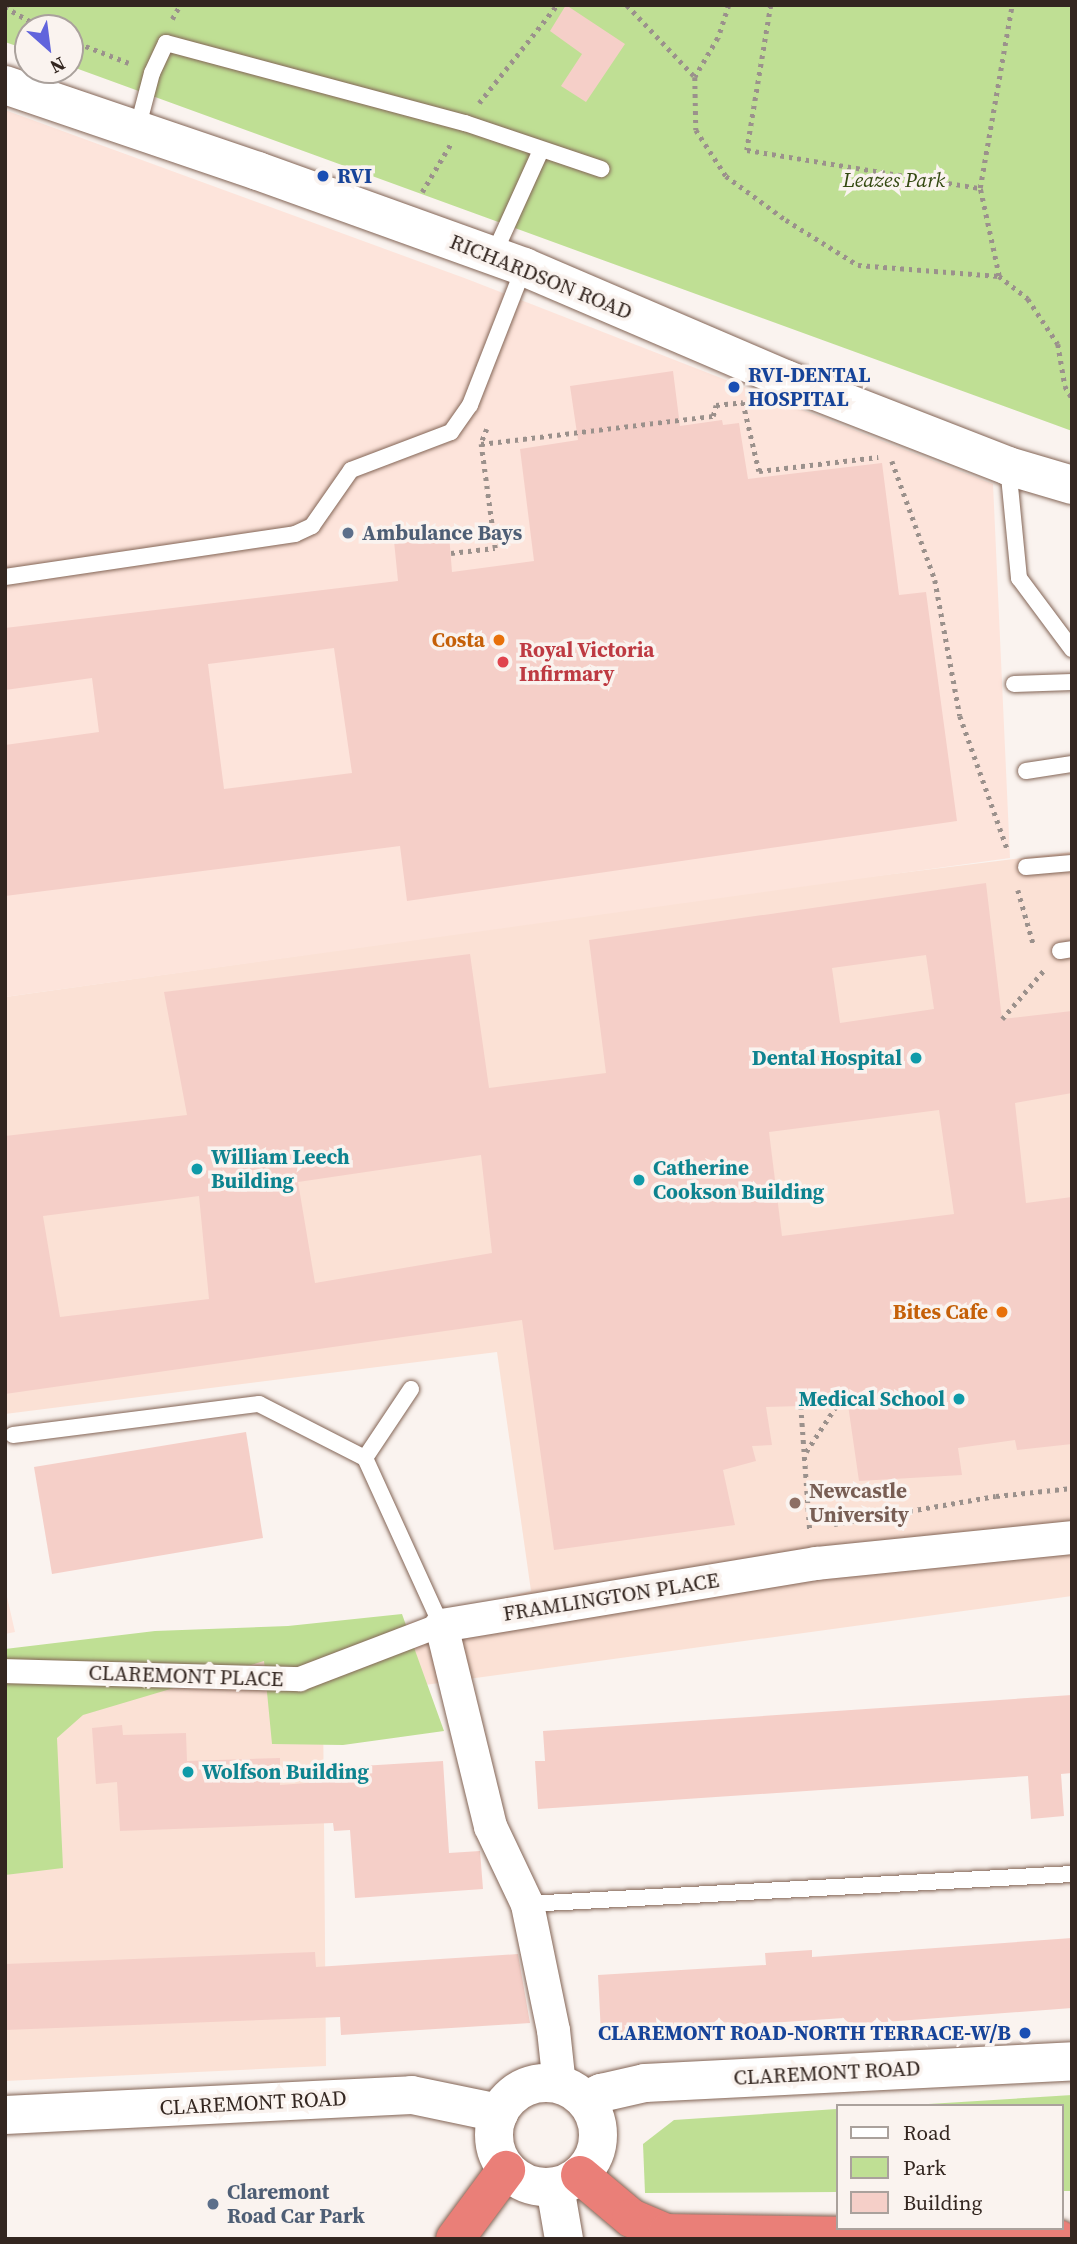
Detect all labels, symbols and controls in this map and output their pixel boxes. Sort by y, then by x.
north arrow [14,14,84,84]
text: N [46,51,70,81]
place label: RVI [337,163,372,189]
park label: Leazes Park [843,167,945,193]
marker: RVI [315,168,331,184]
street label: RICHARDSON ROAD [446,229,636,325]
place label: RVI-DENTAL HOSPITAL [748,362,870,412]
marker: RVI-DENTAL HOSPITAL [726,379,742,395]
place label: Ambulance Bays [362,520,522,546]
marker: Ambulance Bays [340,525,356,541]
place label: Costa [432,627,485,653]
marker: Costa [491,632,507,648]
place label: Royal Victoria Infirmary [519,637,655,687]
marker: Royal Victoria Infirmary [493,652,513,672]
place label: Dental Hospital [752,1045,902,1071]
marker: Dental Hospital [908,1050,924,1066]
place label: William Leech Building [211,1144,350,1194]
place label: Catherine Cookson Building [653,1155,824,1205]
marker: William Leech Building [189,1161,205,1177]
marker: Catherine Cookson Building [631,1172,647,1188]
place label: Bites Cafe [893,1299,988,1325]
marker: Bites Cafe [994,1304,1010,1320]
place label: Medical School [798,1386,945,1412]
marker: Medical School [951,1391,967,1407]
place label: Newcastle University [809,1478,909,1528]
marker: Newcastle University [787,1495,803,1511]
street label: FRAMLINGTON PLACE [501,1567,721,1627]
street label: CLAREMONT PLACE [88,1660,284,1692]
place label: Wolfson Building [202,1759,369,1785]
marker: Wolfson Building [180,1764,196,1780]
place label: CLAREMONT ROAD-NORTH TERRACE-W/B [598,2020,1011,2046]
marker: CLAREMONT ROAD-NORTH TERRACE-W/B [1017,2025,1033,2041]
street label: CLAREMONT ROAD [733,2056,921,2090]
street label: CLAREMONT ROAD [159,2086,347,2120]
legend [836,2104,1063,2230]
text: Road [903,2118,951,2147]
text: Park [903,2153,946,2182]
place label: Claremont Road Car Park [227,2179,365,2229]
text: Building [903,2188,982,2217]
marker: Claremont Road Car Park [205,2196,221,2212]

